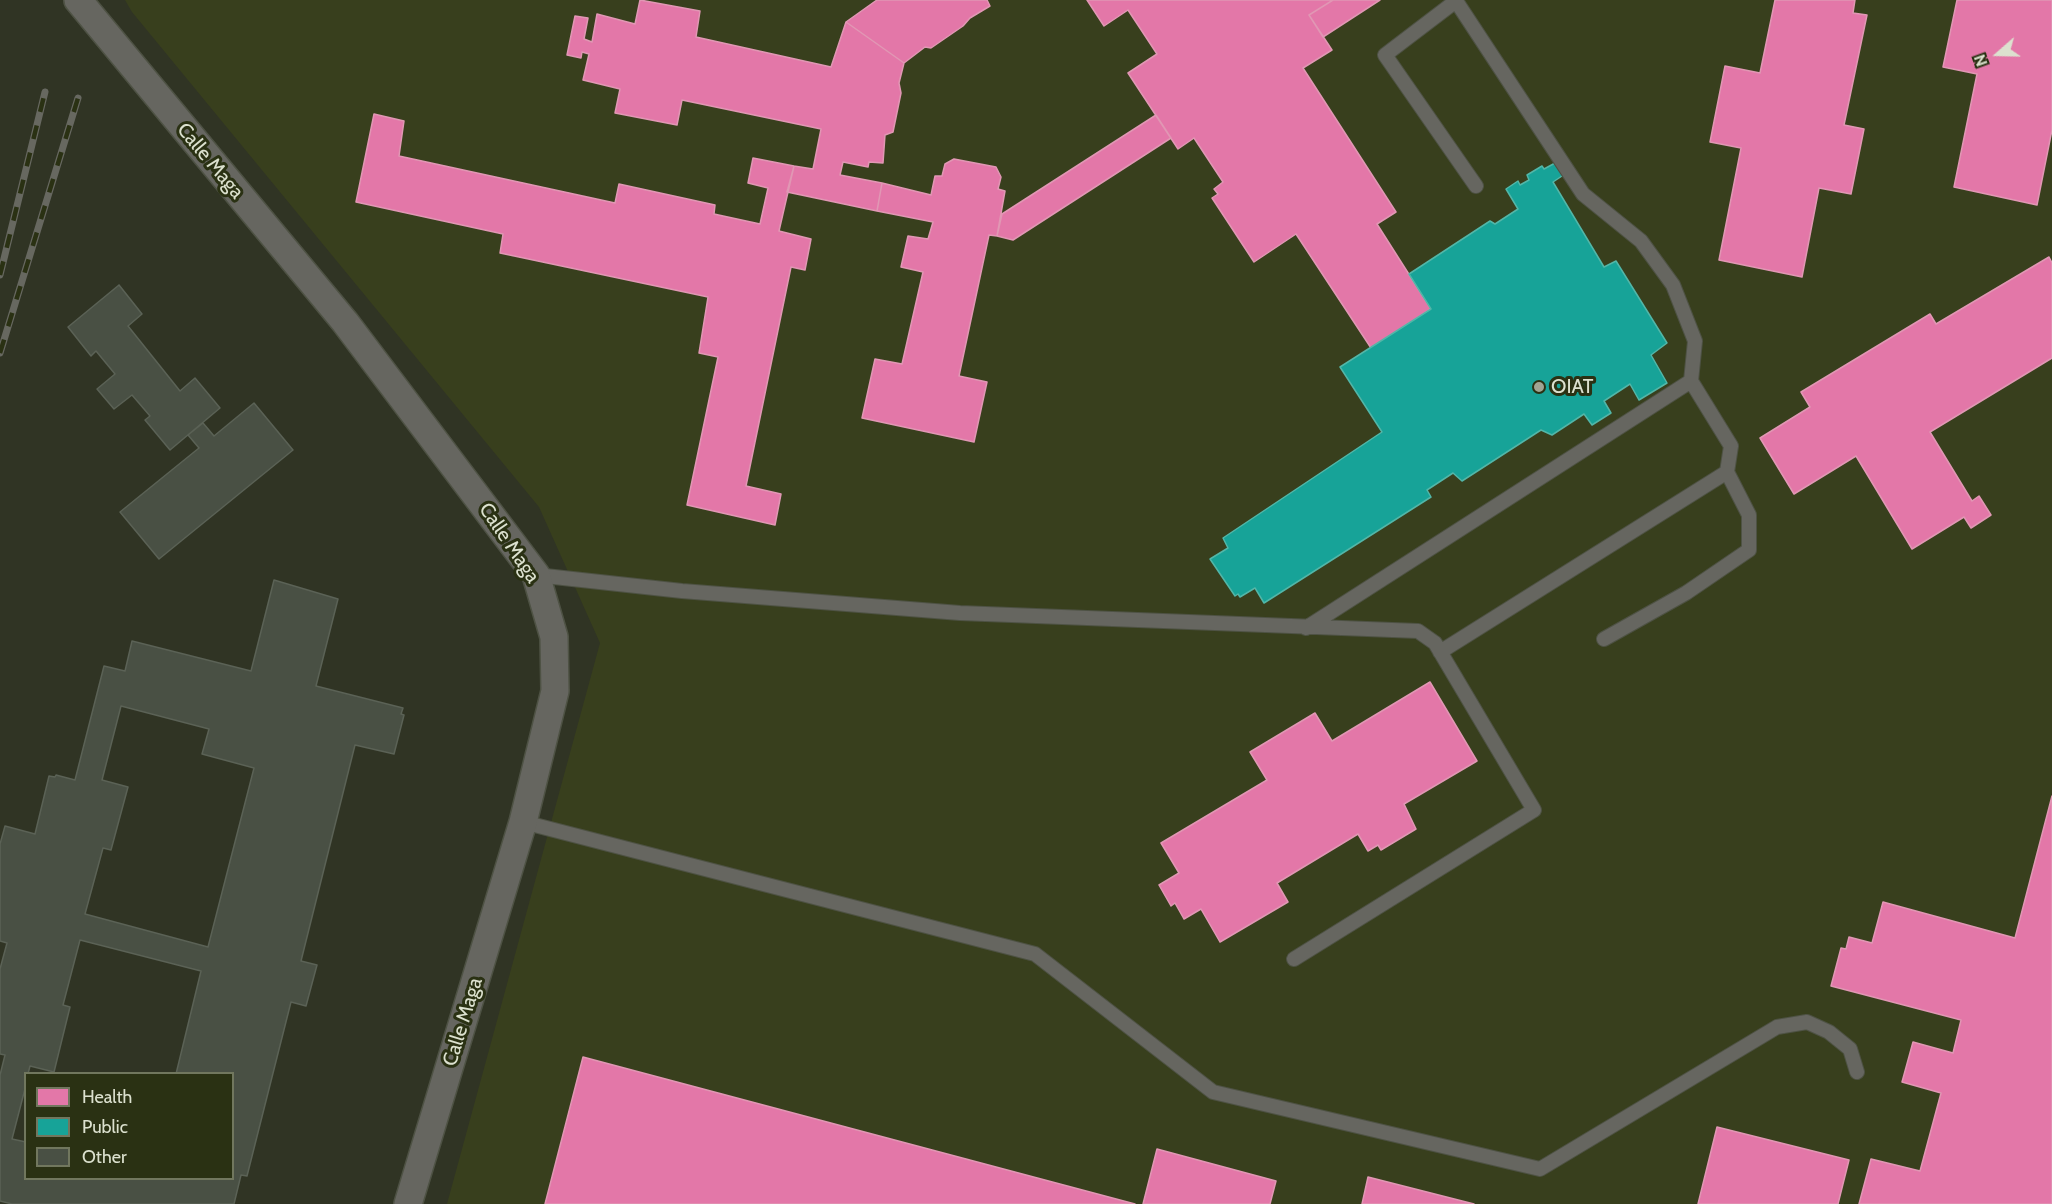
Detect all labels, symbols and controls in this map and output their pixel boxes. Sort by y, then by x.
north arrow [1968,24,2028,84]
text: N [1970,52,1991,69]
street label: Calle Maga [171,118,249,204]
place label: OIAT [1551,375,1593,399]
marker: OIAT [1532,380,1546,394]
street label: Calle Maga [474,498,544,588]
street label: Calle Maga [438,975,488,1069]
legend [24,1072,234,1180]
text: Health [82,1086,132,1108]
text: Public [82,1116,128,1138]
text: Other [82,1146,127,1168]

